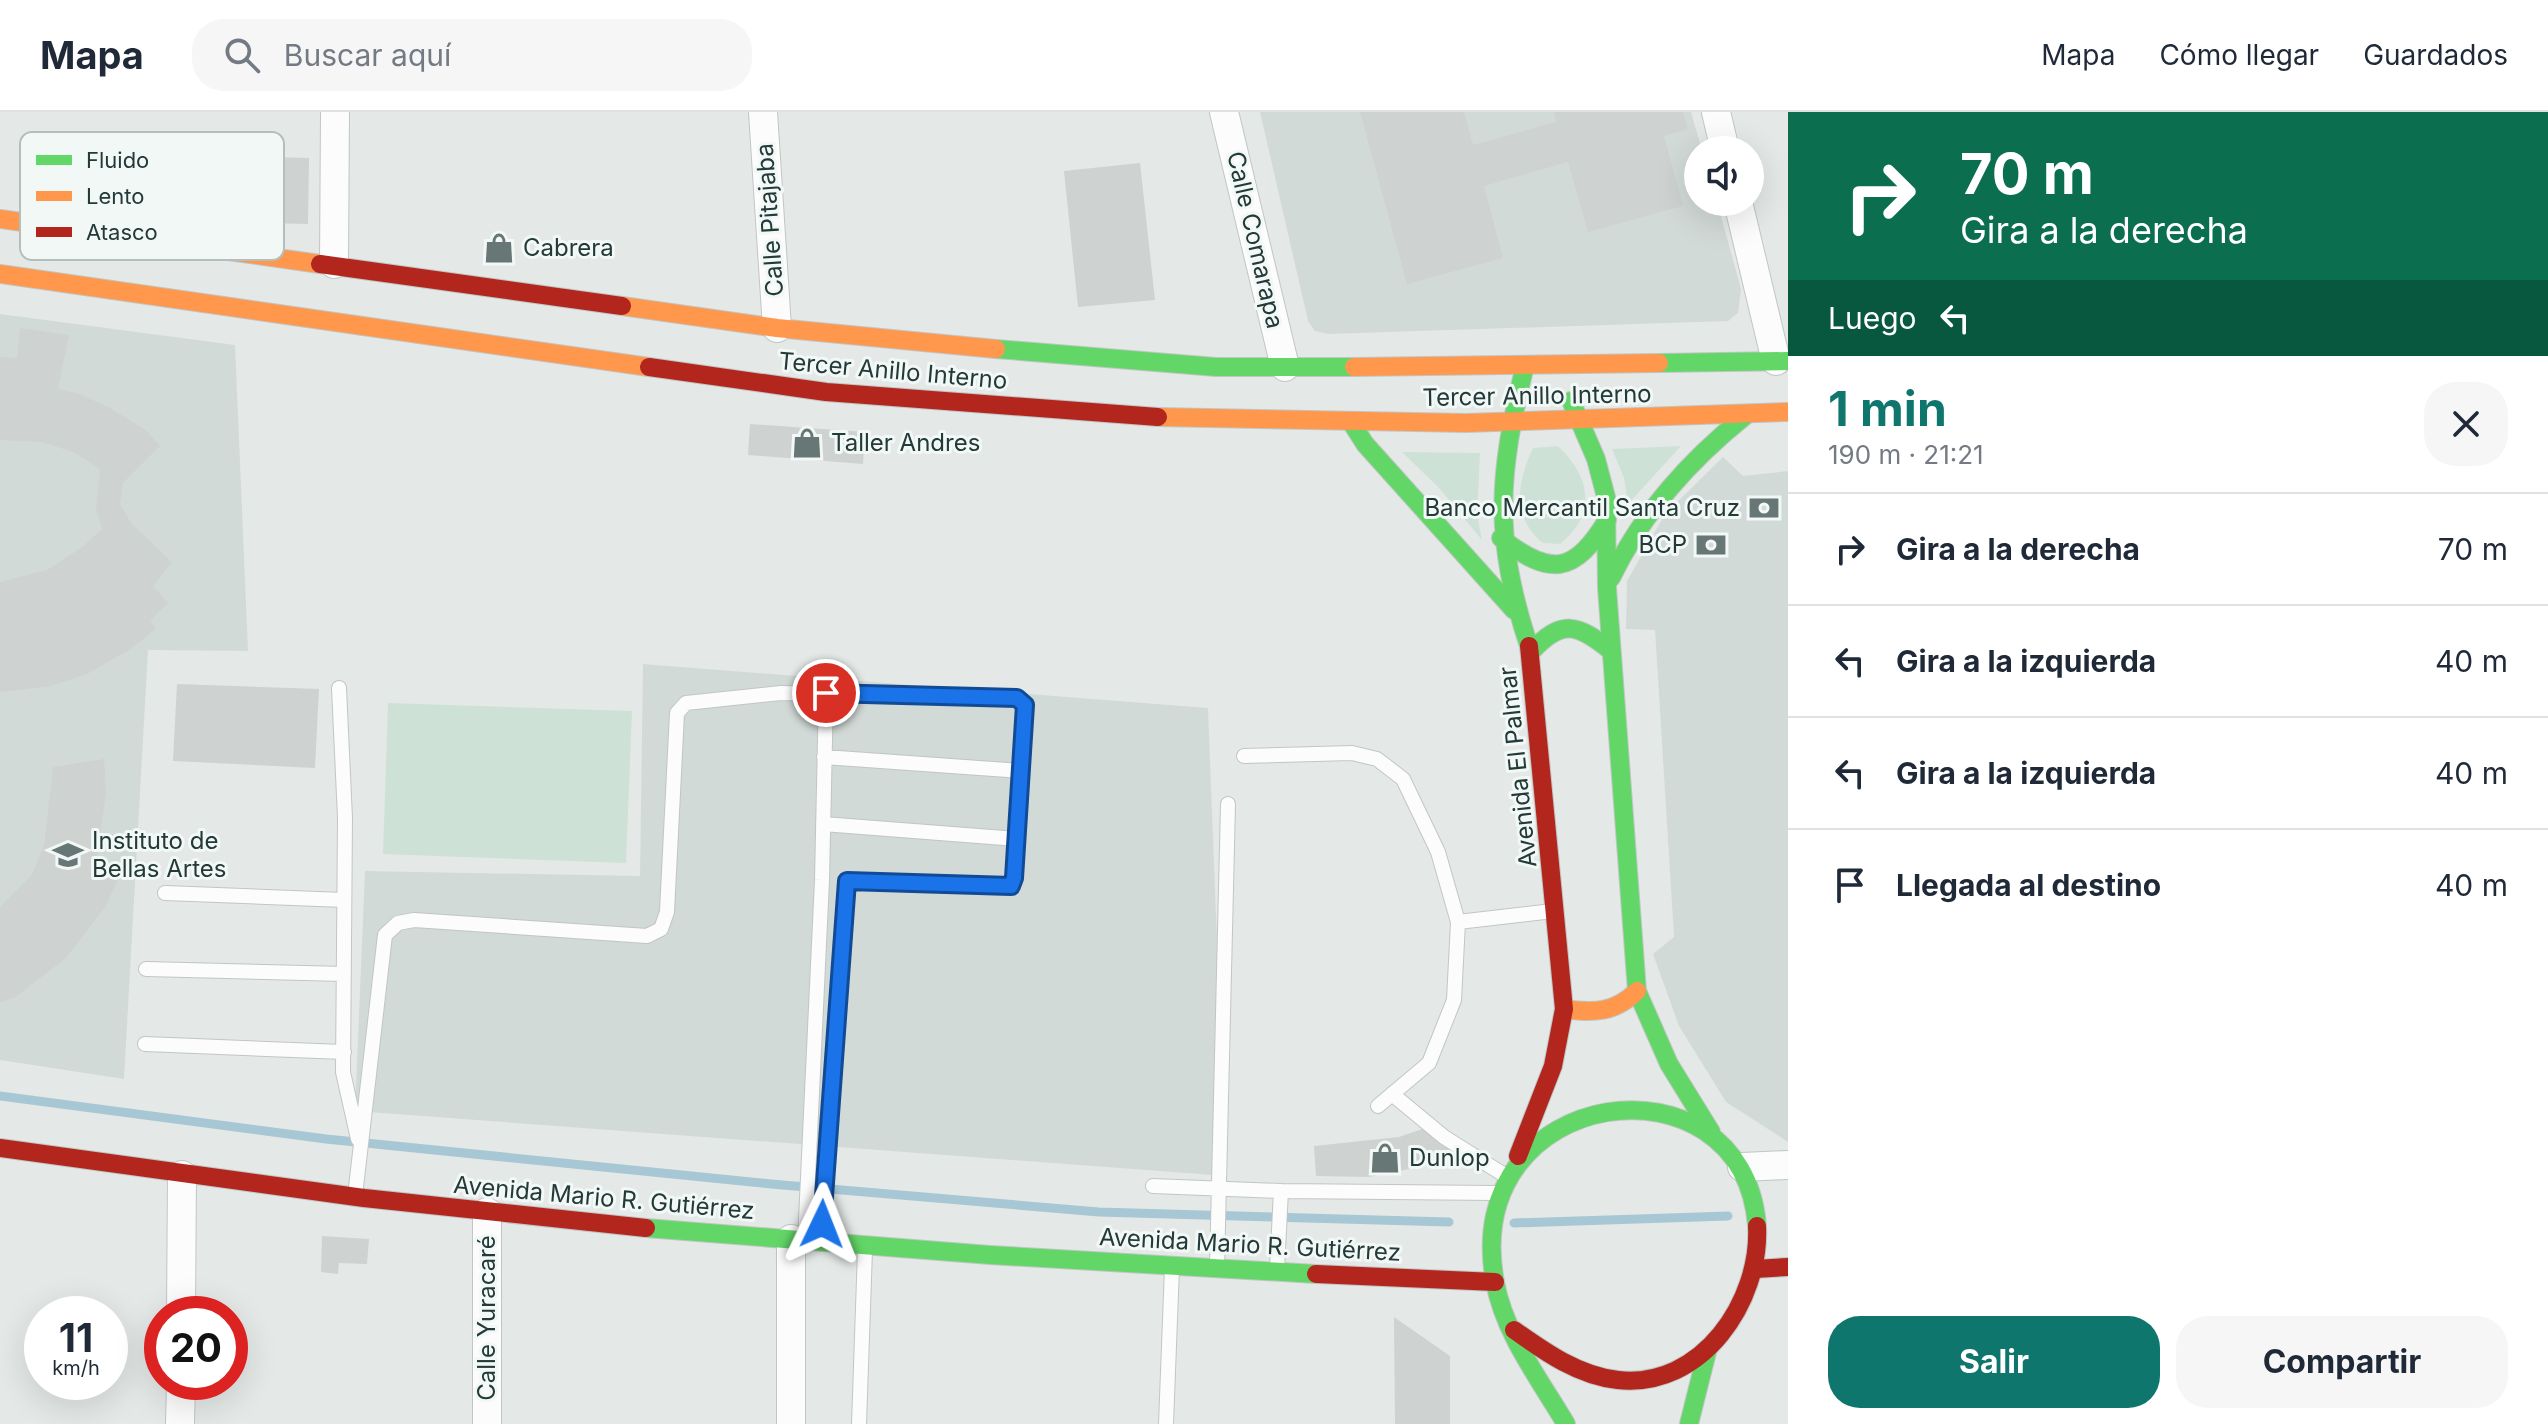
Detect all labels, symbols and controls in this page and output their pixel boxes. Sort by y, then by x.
search box [192,19,752,91]
text: Mapa [40,32,144,78]
icon: search [220,33,264,77]
text: Buscar aquí [284,37,451,73]
text: Mapa [2041,38,2115,72]
text: Cómo llegar [2159,38,2319,72]
text: Guardados [2363,38,2508,72]
legend [20,132,284,260]
map controls [1684,136,1764,216]
button: sound [1684,136,1764,216]
text: 70 m [1960,140,2094,208]
street label: Calle Pitajaba [750,142,789,298]
icon: right [1828,144,1932,248]
text: Fluido [86,147,149,173]
street label: Calle Comarapa [1221,149,1290,331]
text: Lento [86,183,144,209]
text: Gira a la derecha [1960,208,2248,252]
text: Atasco [86,219,158,245]
shop icon: Cabrera [482,231,516,265]
place label: Cabrera [523,233,614,262]
icon: left [1933,296,1977,340]
text: Luego [1828,300,1917,336]
street label: Tercer Anillo Interno [778,346,1009,395]
street label: Tercer Anillo Interno [1422,379,1652,412]
text: 1 min [1828,379,1947,438]
button: close [2424,382,2508,466]
shop icon: Taller Andres [790,426,824,460]
place label: Taller Andres [831,428,980,457]
text: 190 m · 21:21 [1828,439,1984,470]
bank icon: Banco Mercantil Santa Cruz [1747,491,1781,525]
place label: Banco Mercantil Santa Cruz [1424,493,1740,522]
icon: right [1828,527,1872,571]
bank icon: BCP [1694,528,1728,562]
place label: BCP [1638,530,1687,559]
text: Gira a la derecha [1896,531,2140,567]
text: 70 m [2438,531,2508,567]
icon: left [1828,639,1872,683]
text: Gira a la izquierda [1896,643,2156,679]
text: 40 m [2435,643,2508,679]
pin [792,659,860,727]
street label: Avenida El Palmar [1493,665,1542,869]
icon: arrive [804,671,848,715]
icon: left [1828,751,1872,795]
text: Gira a la izquierda [1896,755,2156,791]
text: 40 m [2435,755,2508,791]
place label: Instituto de Bellas Artes [92,826,226,883]
school or university icon: Instituto de Bellas Artes [51,838,85,872]
icon: arrive [1828,863,1872,907]
text: Llegada al destino [1896,867,2161,903]
text: 40 m [2435,867,2508,903]
shop icon: Dunlop [1368,1141,1402,1175]
place label: Dunlop [1409,1143,1490,1172]
street label: Avenida Mario R. Gutiérrez [452,1170,756,1225]
position arrow [780,1182,864,1266]
street label: Avenida Mario R. Gutiérrez [1098,1222,1402,1267]
street label: Calle Yuracaré [472,1235,501,1401]
speed limit sign: 20 [144,1296,248,1400]
text: 11 [59,1313,93,1362]
button: Salir [1828,1316,2160,1408]
button: Compartir [2176,1316,2508,1408]
text: km/h [52,1356,100,1380]

